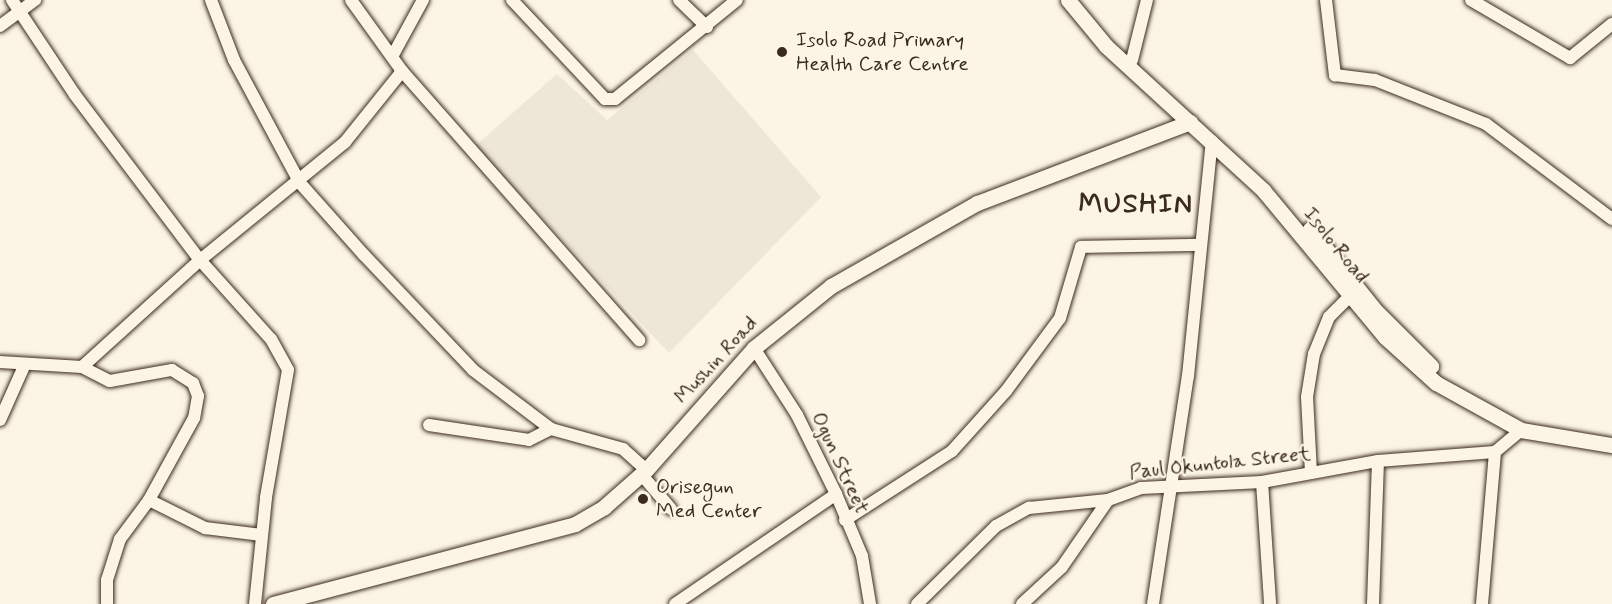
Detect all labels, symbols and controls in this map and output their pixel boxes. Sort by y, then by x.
place label: Isolo Road Primary Health Care Centre [796,27,973,77]
marker: Isolo Road Primary Health Care Centre [773,43,791,61]
district label: MUSHIN [1078,189,1194,221]
street label: Isolo Road [1298,202,1374,288]
street label: Mushin Road [670,312,762,408]
street label: Ogun Street [806,408,874,518]
street label: Paul Okuntola Street [1127,441,1313,485]
place label: Orisegun Med Center [656,474,766,524]
marker: Orisegun Med Center [634,490,652,508]

